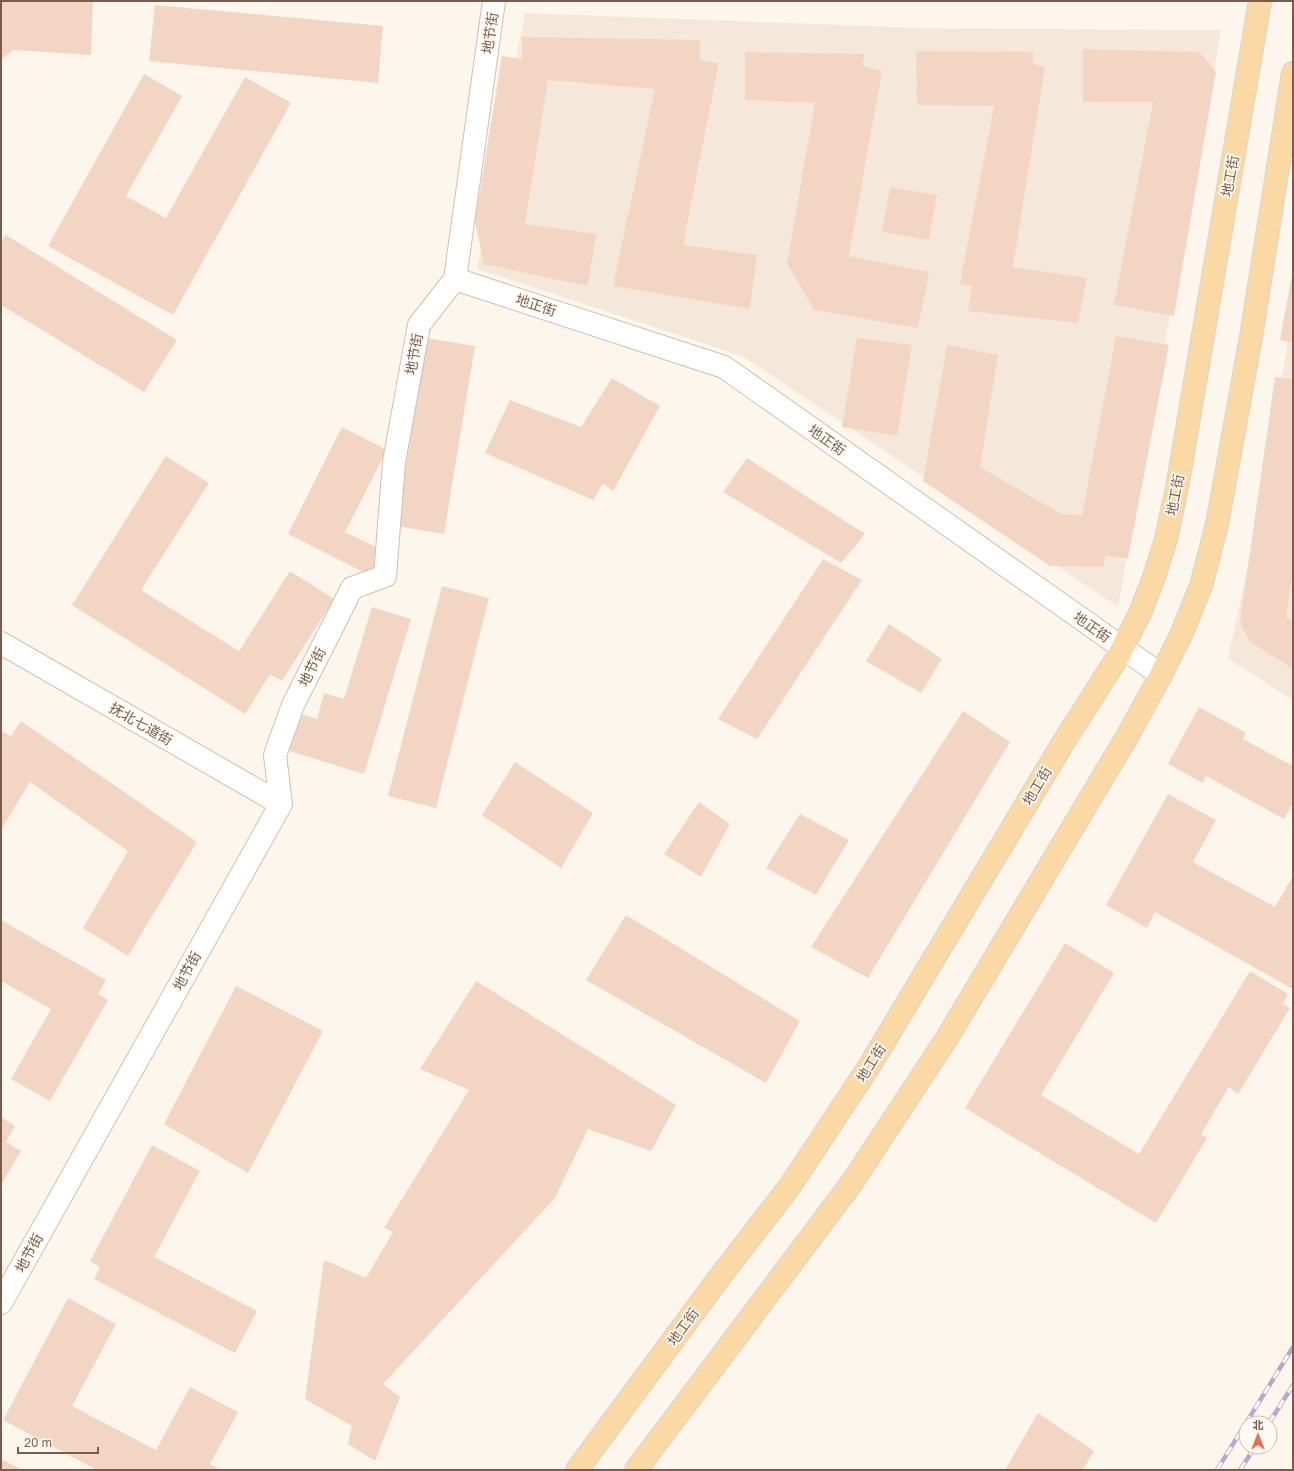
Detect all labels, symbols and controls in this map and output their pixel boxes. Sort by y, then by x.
street label: 地节街 [478,11,501,55]
street label: 地工街 [1217,154,1242,198]
street label: 地正街 [514,290,559,319]
street label: 地节街 [401,332,426,376]
street label: 地正街 [805,421,849,459]
street label: 地工街 [1162,473,1187,517]
street label: 地正街 [1070,608,1114,646]
street label: 地节街 [294,644,329,689]
street label: 抚北七道街 [107,699,176,748]
street label: 地工街 [1018,763,1055,808]
street label: 地节街 [169,948,204,993]
street label: 地工街 [852,1040,889,1085]
street label: 地节街 [11,1230,46,1275]
street label: 地工街 [663,1305,702,1349]
north arrow [1238,1415,1278,1455]
text: 北 [1253,1418,1264,1431]
scale bar [18,1429,98,1455]
text: 20 m [24,1435,52,1450]

